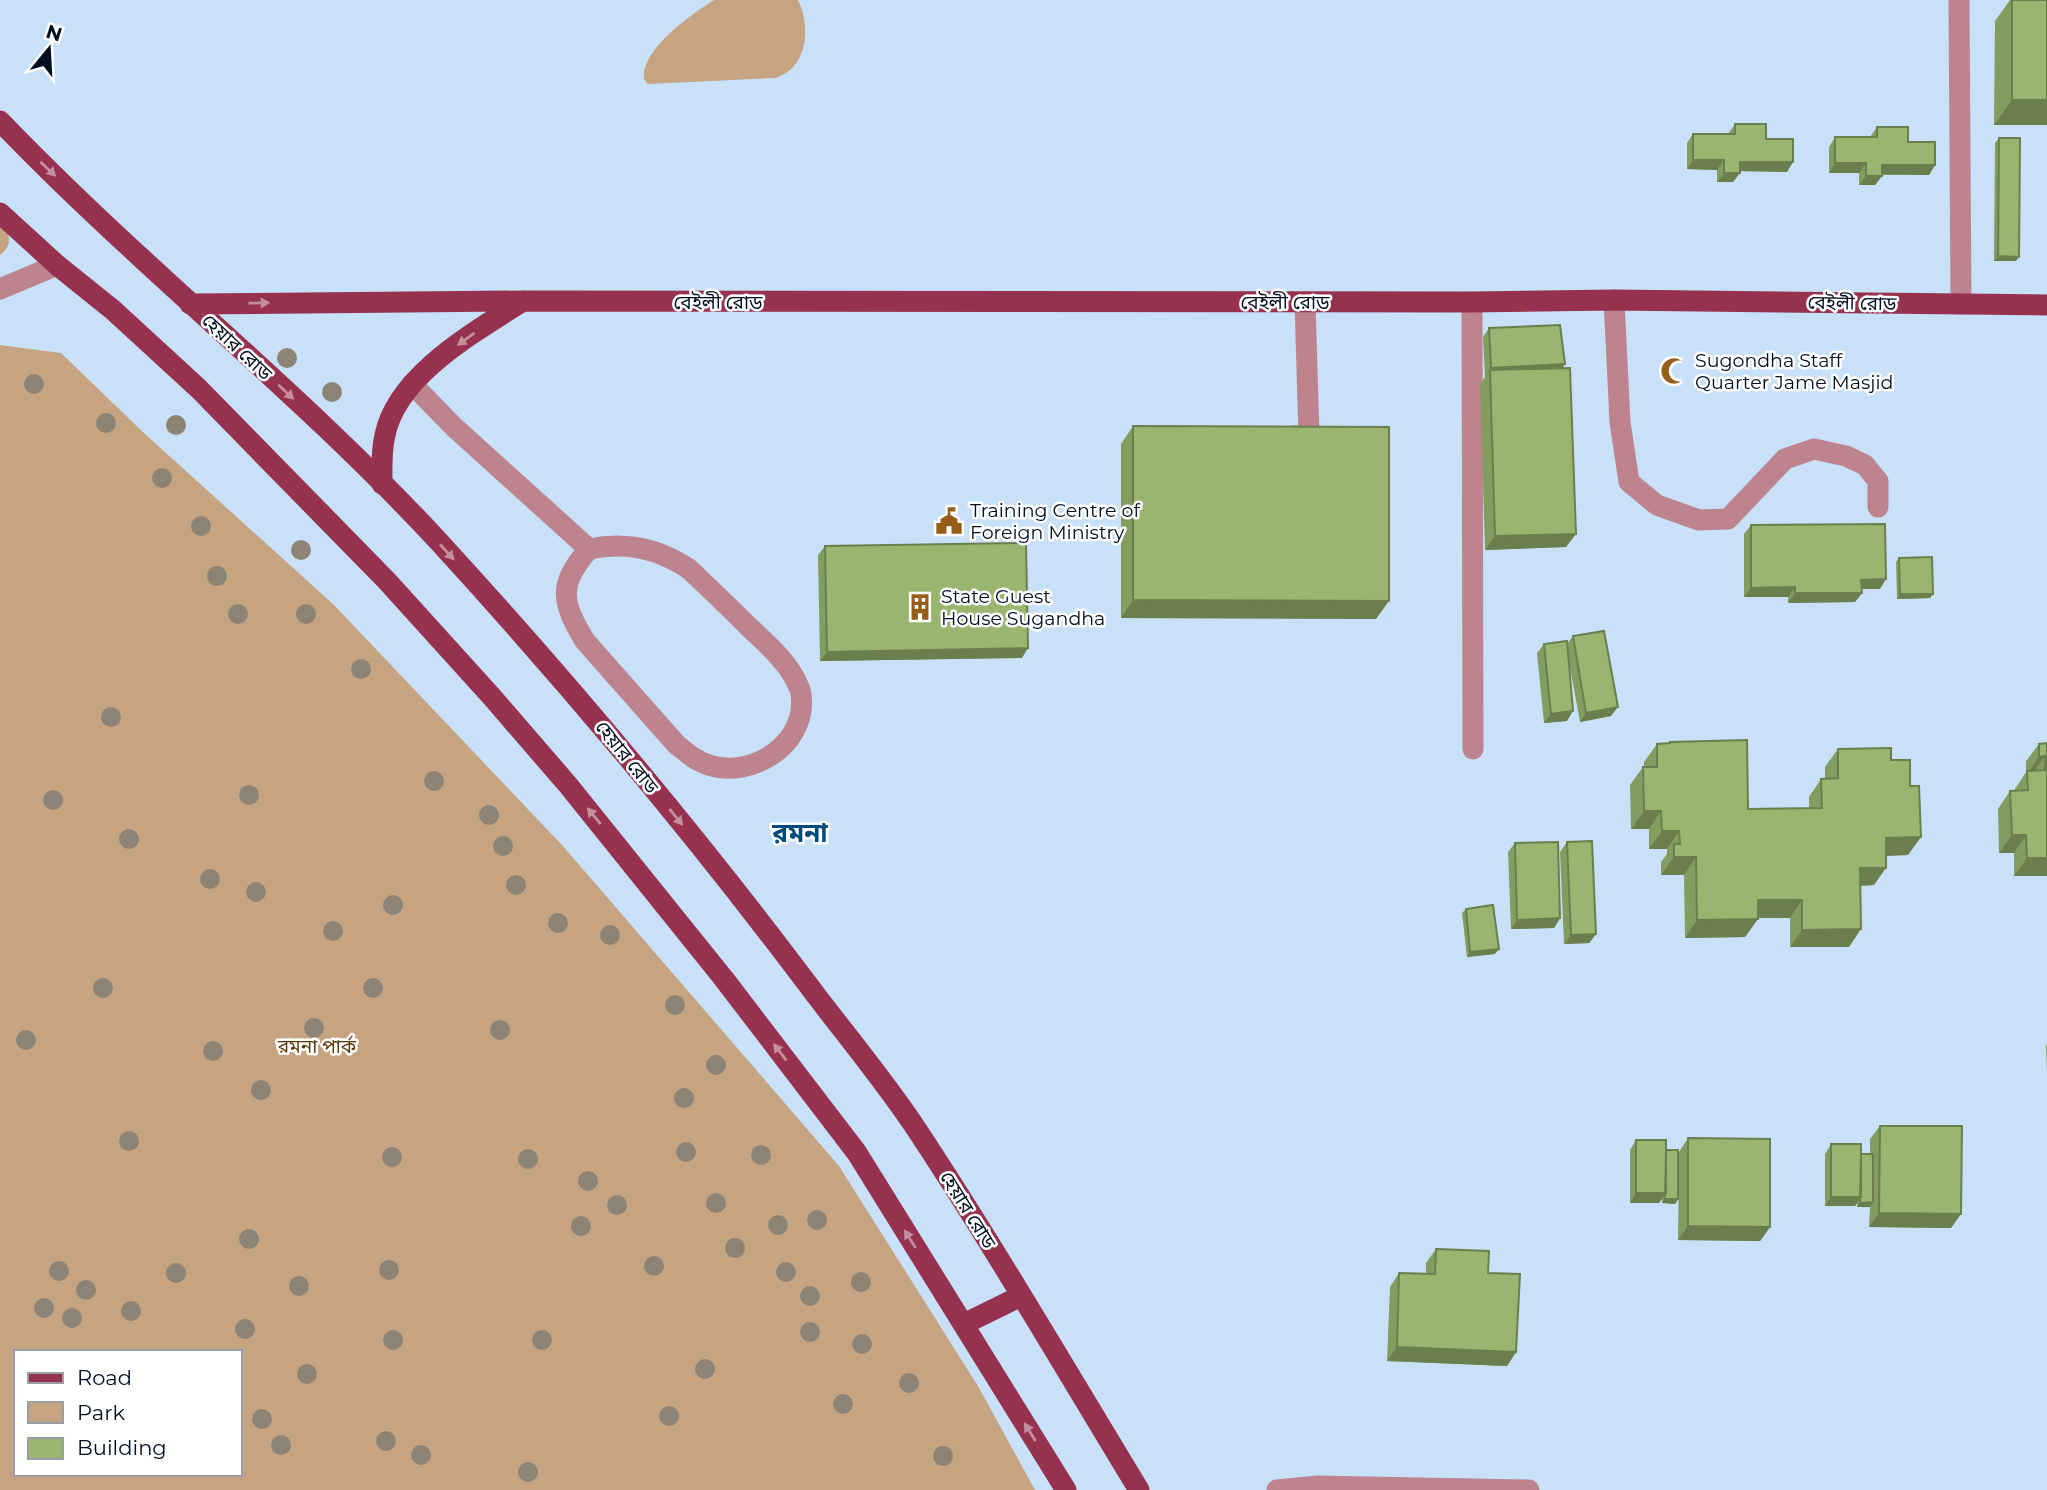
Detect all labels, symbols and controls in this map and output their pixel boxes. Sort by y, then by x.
north arrow [14,14,84,84]
text: N [43,20,65,47]
one-way arrow [39,161,56,177]
street label: বেইলী রোড [673,291,763,314]
street label: বেইলী রোড [1240,291,1330,314]
street label: বেইলী রোড [1807,291,1897,315]
one-way arrow [248,297,270,309]
street label: হেয়ার রোড [197,309,277,385]
one-way arrow [457,331,475,345]
place label: Sugondha Staff Quarter Jame Masjid [1695,349,1893,394]
mosque icon: Sugondha Staff Quarter Jame Masjid [1659,356,1689,386]
one-way arrow [277,383,294,399]
place label: Training Centre of Foreign Ministry [970,499,1141,544]
public building icon: Training Centre of Foreign Ministry [934,506,964,536]
one-way arrow [439,543,455,561]
place label: State Guest House Sugandha [941,585,1105,630]
building icon: State Guest House Sugandha [905,592,935,622]
street label: হেয়ার রোড [591,716,664,798]
one-way arrow [586,808,601,826]
one-way arrow [668,808,683,825]
district label: রমনা [771,817,828,849]
park label: রমনা পার্ক [277,1035,357,1058]
one-way arrow [773,1044,788,1062]
street label: হেয়ার রোড [935,1167,1001,1253]
one-way arrow [904,1229,917,1248]
legend [14,1350,242,1476]
text: Road [77,1365,132,1390]
text: Park [77,1400,125,1425]
one-way arrow [1024,1422,1037,1442]
text: Building [77,1435,167,1460]

